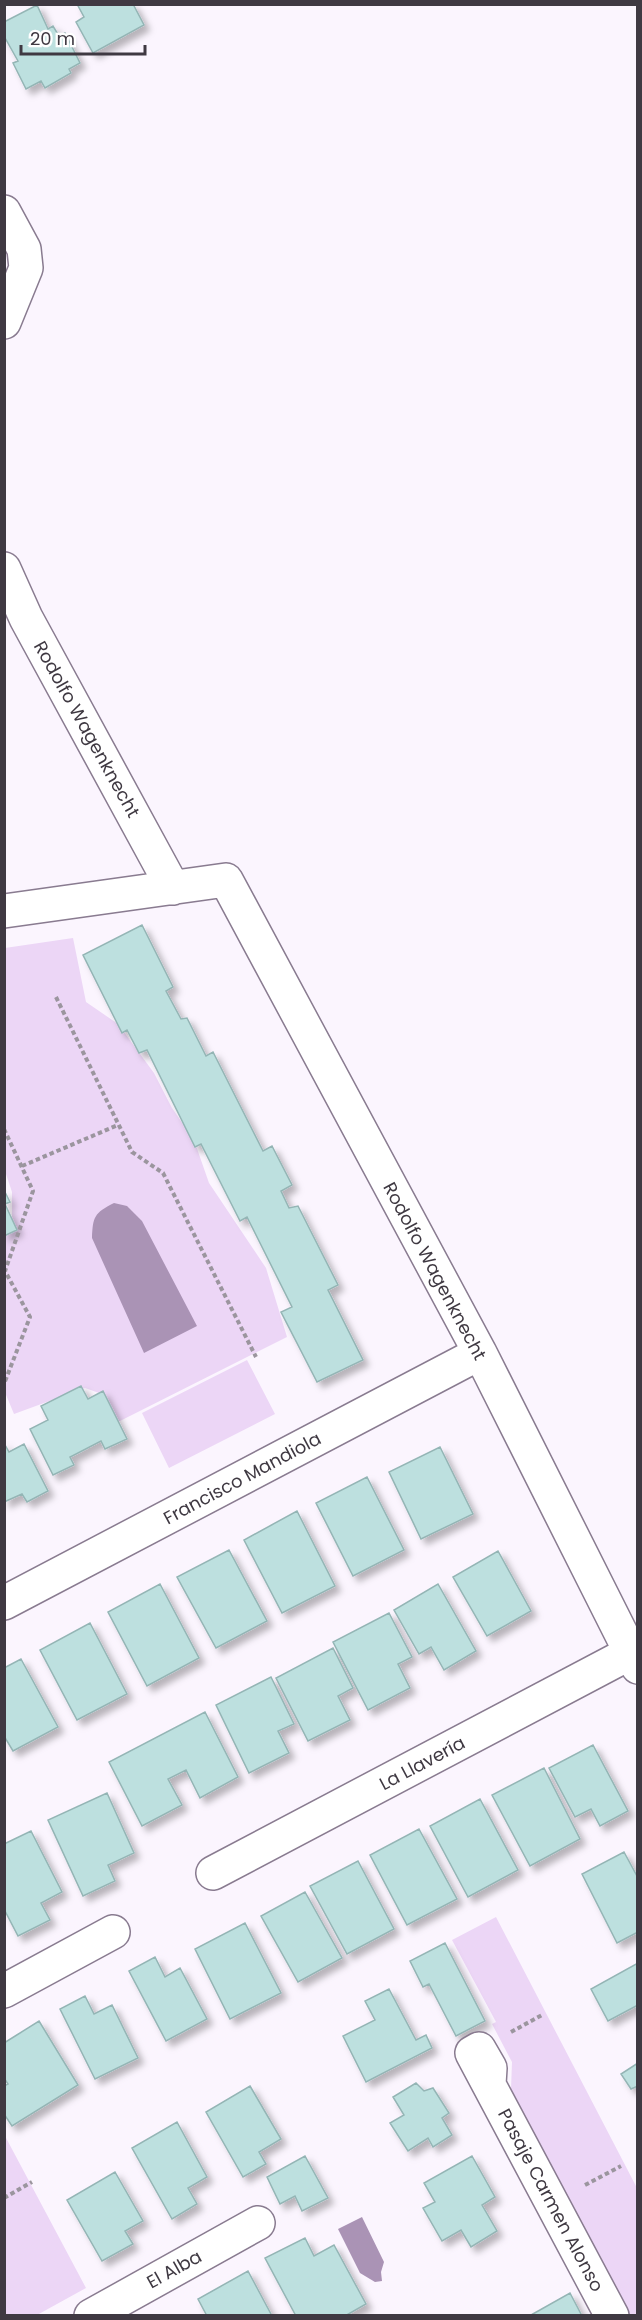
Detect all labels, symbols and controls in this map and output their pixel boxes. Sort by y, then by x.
scale bar [21,18,146,56]
text: 20 m [30,26,75,51]
street label: Rodolfo Wagenknecht [28,636,146,822]
street label: Rodolfo Wagenknecht [377,1178,493,1364]
street label: Francisco Mandiola [159,1426,325,1530]
street label: La Llavería [375,1730,469,1796]
street label: Pasaje Carmen Alonso [492,2104,610,2296]
street label: El Alba [142,2244,206,2294]

